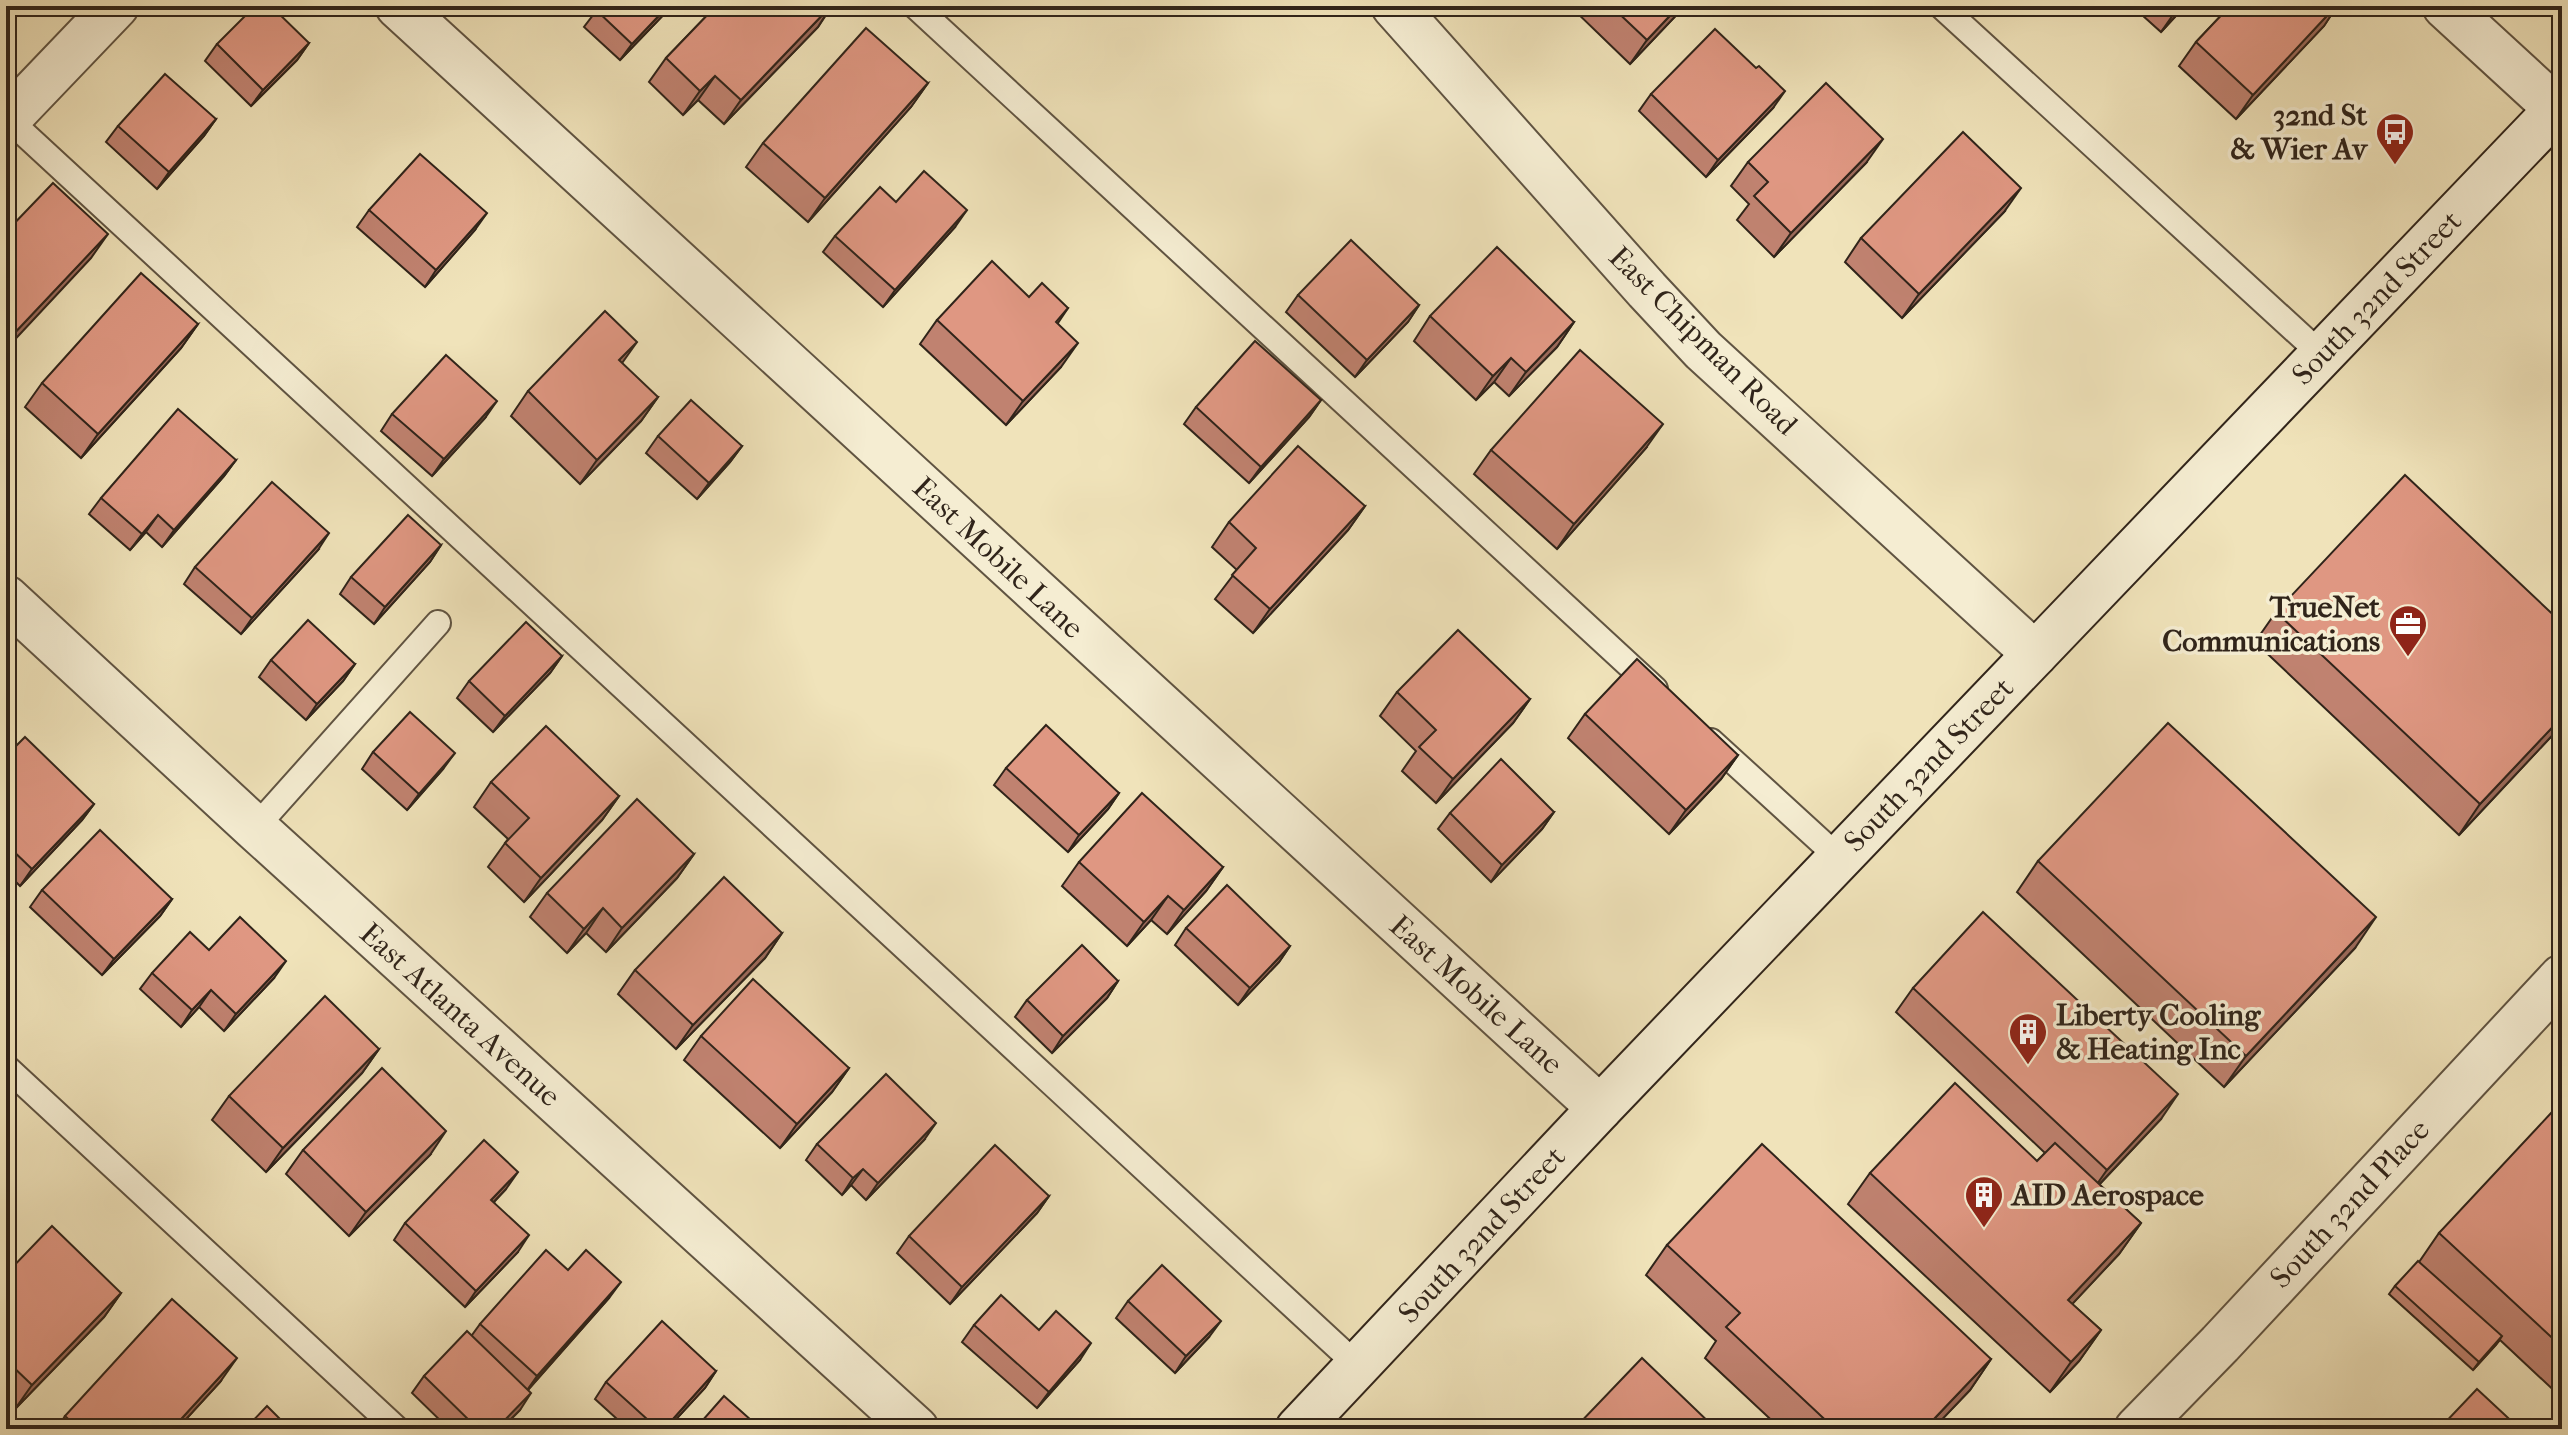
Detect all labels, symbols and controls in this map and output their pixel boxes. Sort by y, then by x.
place label: 32nd St & Wier Av [2230,98,2369,167]
bus stop icon: 32nd St & Wier Av [2374,111,2416,166]
street label: South 32nd Street [2285,204,2469,392]
street label: East Chipman Road [1602,240,1805,443]
street label: East Mobile Lane [905,470,1091,646]
place label: TrueNet Communications [2162,590,2380,659]
office icon: TrueNet Communications [2387,603,2429,658]
street label: South 32nd Street [1837,671,2021,859]
street label: East Mobile Lane [1382,908,1570,1082]
street label: East Atlanta Avenue [353,916,568,1114]
place label: Liberty Cooling & Heating Inc [2056,998,2261,1067]
building icon: Liberty Cooling & Heating Inc [2007,1011,2049,1066]
street label: South 32nd Place [2263,1112,2437,1295]
street label: South 32nd Street [1391,1139,1573,1330]
building icon: AID Aerospace [1963,1174,2005,1229]
place label: AID Aerospace [2010,1178,2204,1213]

